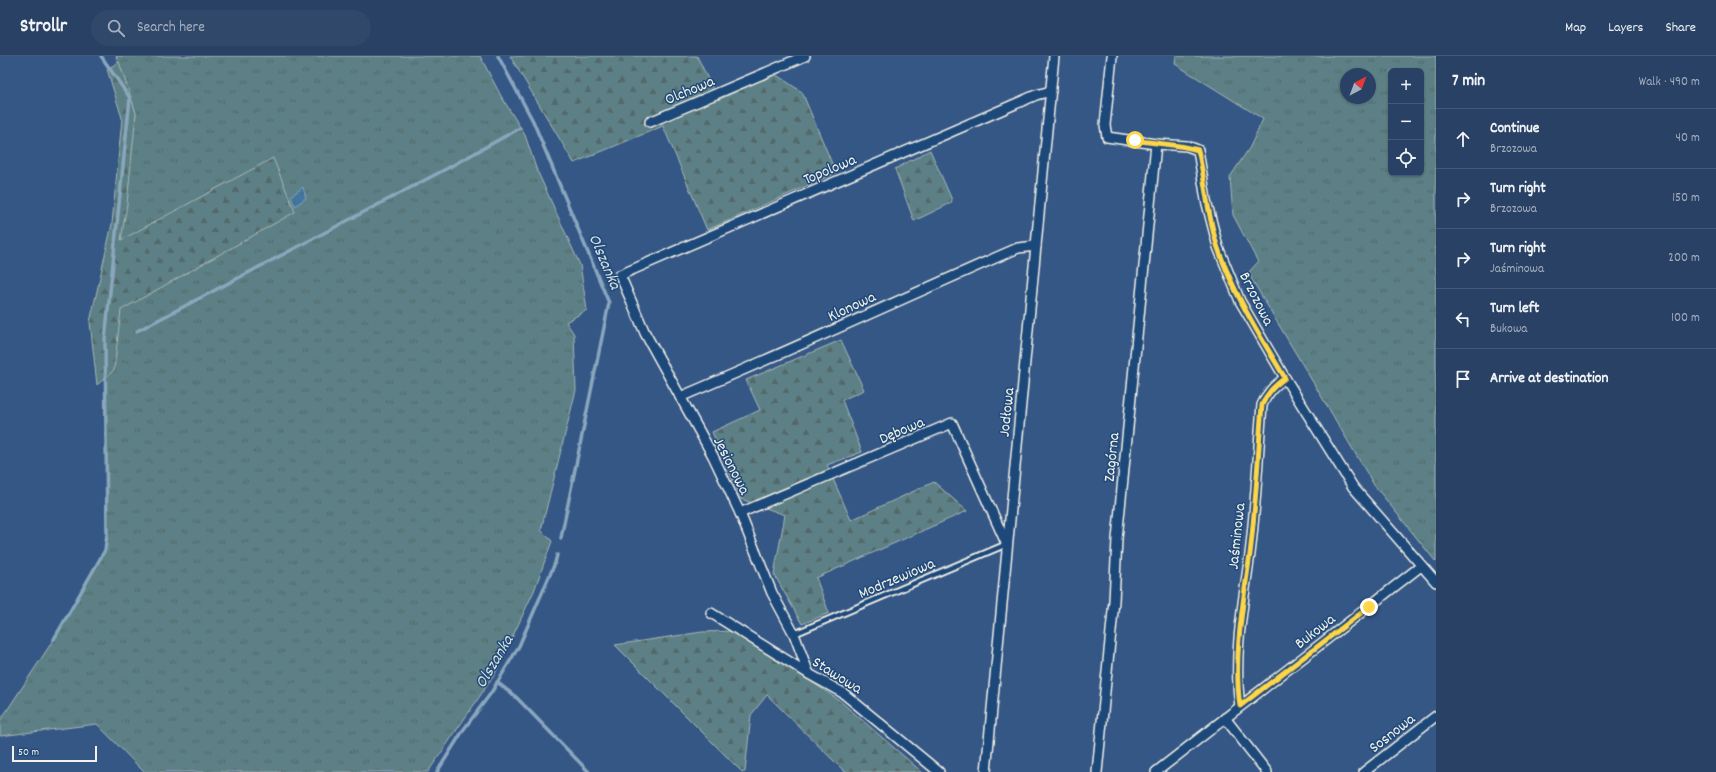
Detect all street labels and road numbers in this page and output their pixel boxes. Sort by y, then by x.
street label: Olchowa [662,70,719,112]
street label: Topolowa [800,149,860,192]
street label: Brzozowa [1232,268,1279,331]
street label: Klonowa [824,286,880,328]
street label: Jodłowa [993,386,1022,438]
street label: Dębowa [876,411,929,451]
street label: Zagórna [1098,431,1127,483]
street label: Jesionowa [706,433,755,499]
street label: Jaśminowa [1223,502,1252,571]
street label: Modrzewiowa [855,553,939,606]
street label: Bukowa [1290,608,1341,655]
street label: Stawowa [807,652,867,701]
street label: Sosnowa [1364,708,1421,759]

